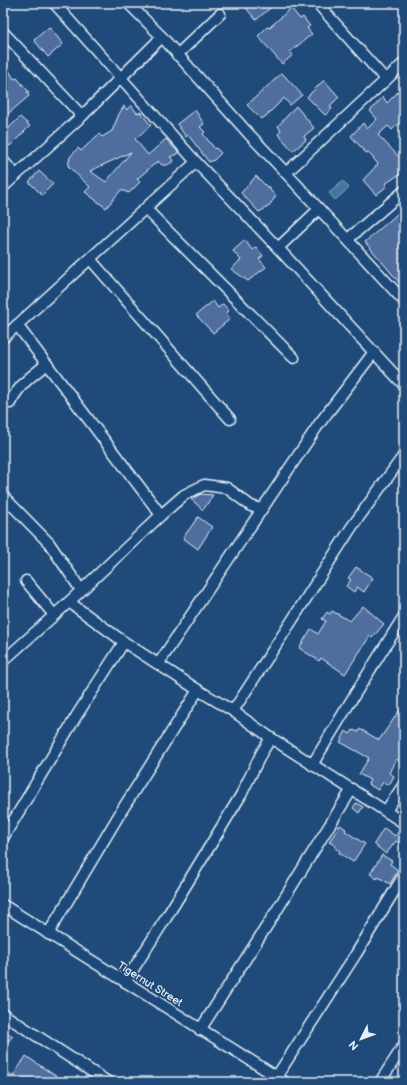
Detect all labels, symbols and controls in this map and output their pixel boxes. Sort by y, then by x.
street label: Tigernut Street [115,959,185,1010]
north arrow [341,1019,381,1059]
text: N [346,1038,362,1053]

